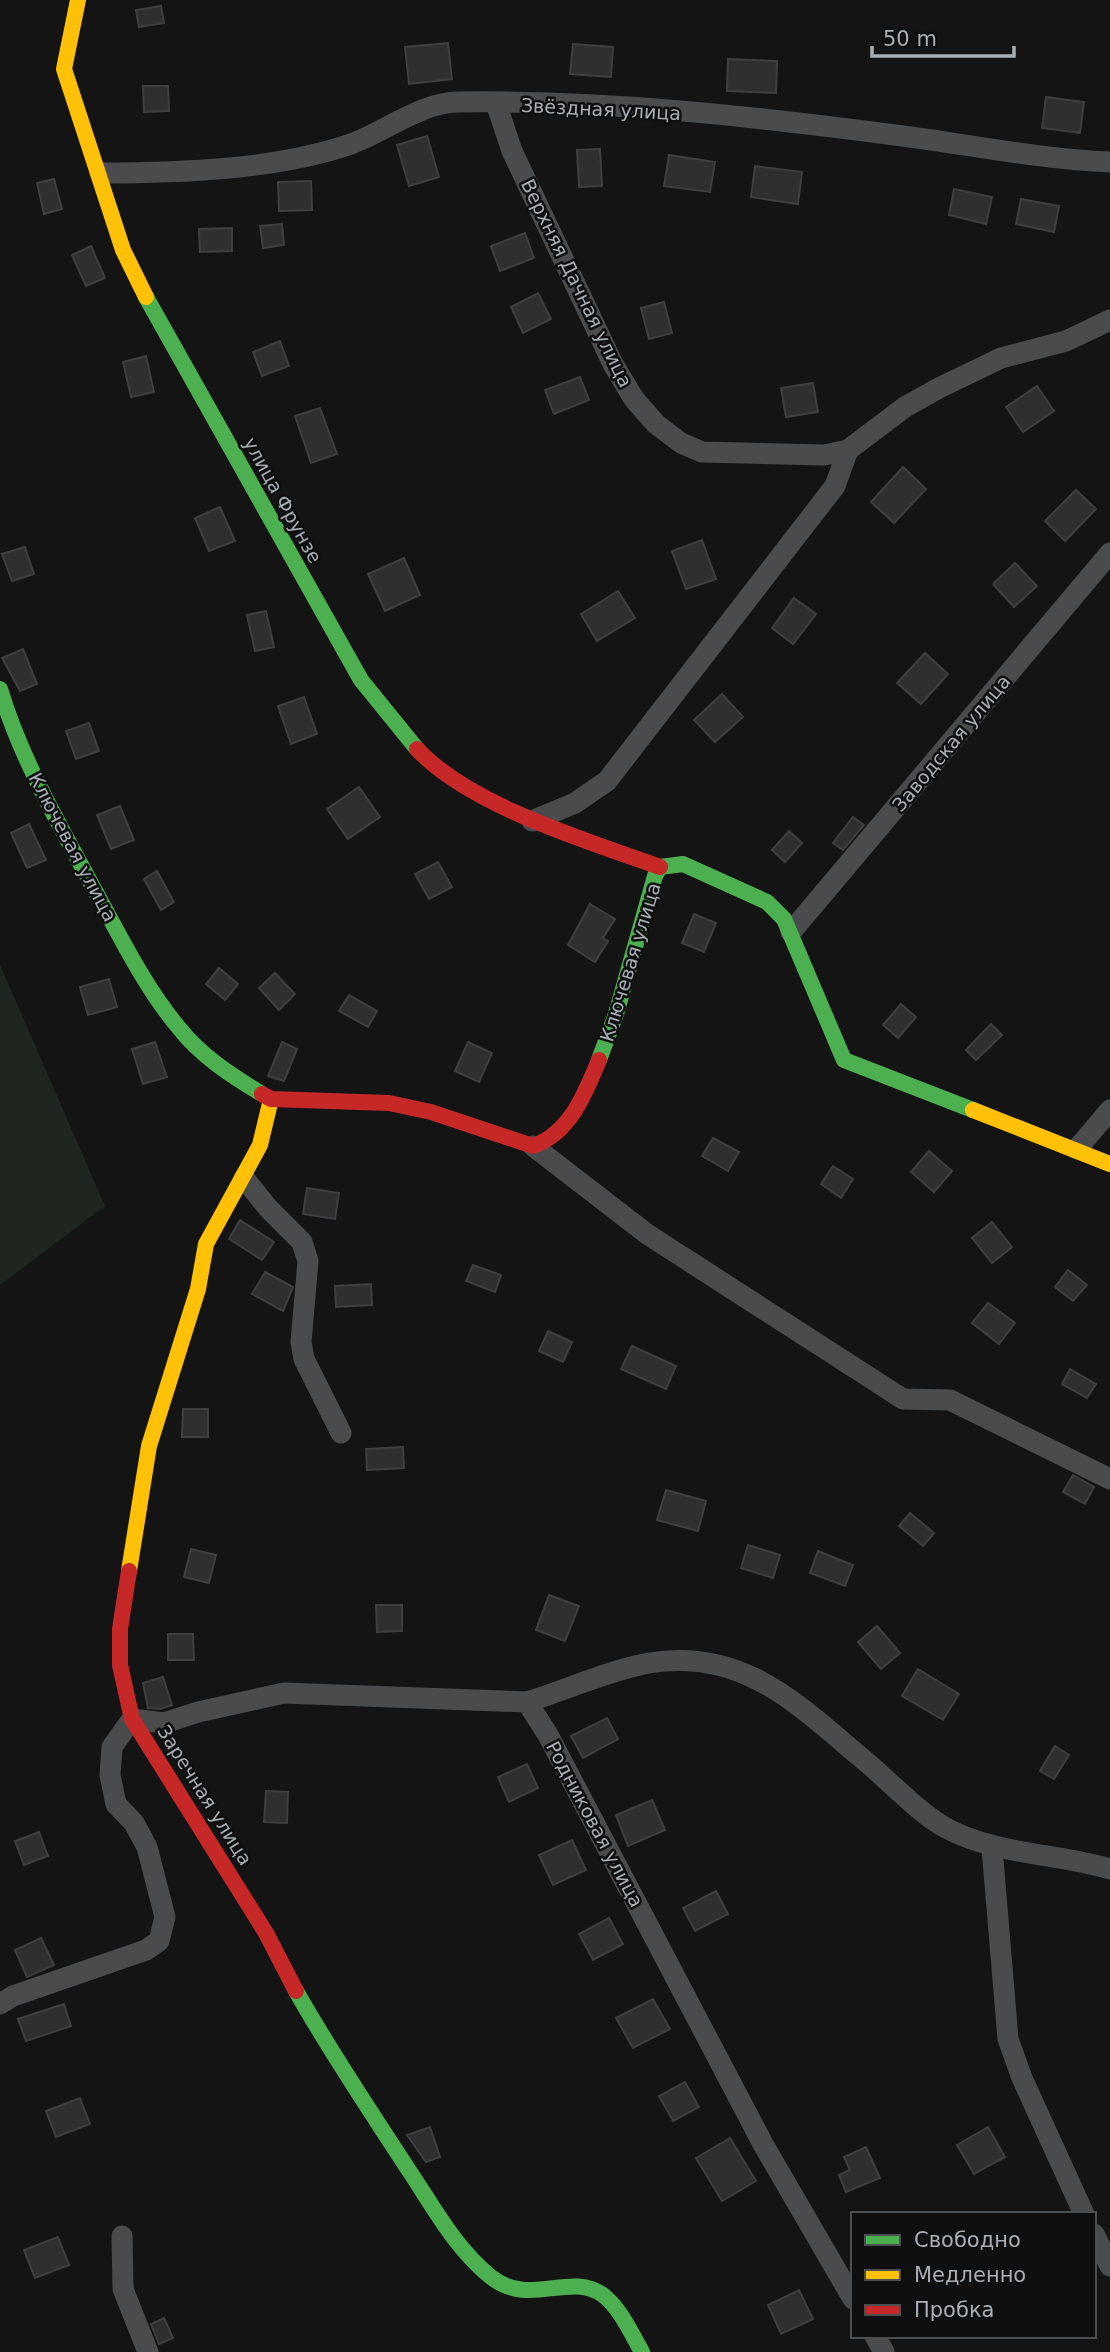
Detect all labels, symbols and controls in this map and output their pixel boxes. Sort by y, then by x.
scale bar [872,14,1014,58]
text: 50 m [883,27,937,51]
street label: Звёздная улица [520,94,682,124]
street label: Верхняя Дачная улица [517,175,637,391]
street label: улица Фрунзе [239,433,327,567]
street label: Заводская улица [888,670,1014,816]
street label: Ключевая улица [25,769,121,925]
street label: Ключевая улица [595,880,665,1044]
street label: Заречная улица [153,1721,257,1869]
street label: Родниковая улица [542,1737,648,1911]
legend [851,2212,1096,2338]
text: Свободно [914,2228,1021,2252]
text: Медленно [914,2263,1026,2287]
text: Пробка [914,2298,994,2322]

